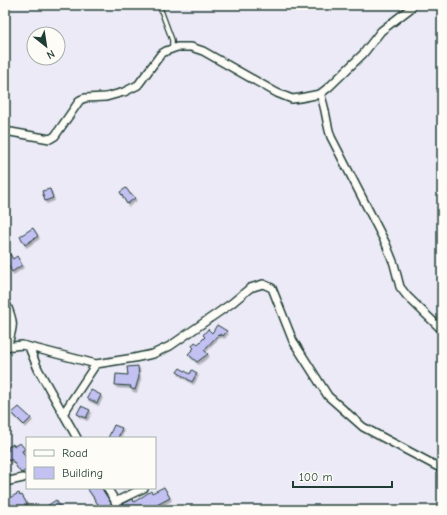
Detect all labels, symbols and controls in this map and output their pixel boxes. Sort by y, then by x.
north arrow [26,26,66,66]
text: N [44,47,57,62]
legend [26,437,156,489]
text: Road [62,446,88,460]
scale bar [293,463,392,489]
text: Building [62,466,103,480]
text: 100 m [299,470,332,484]

